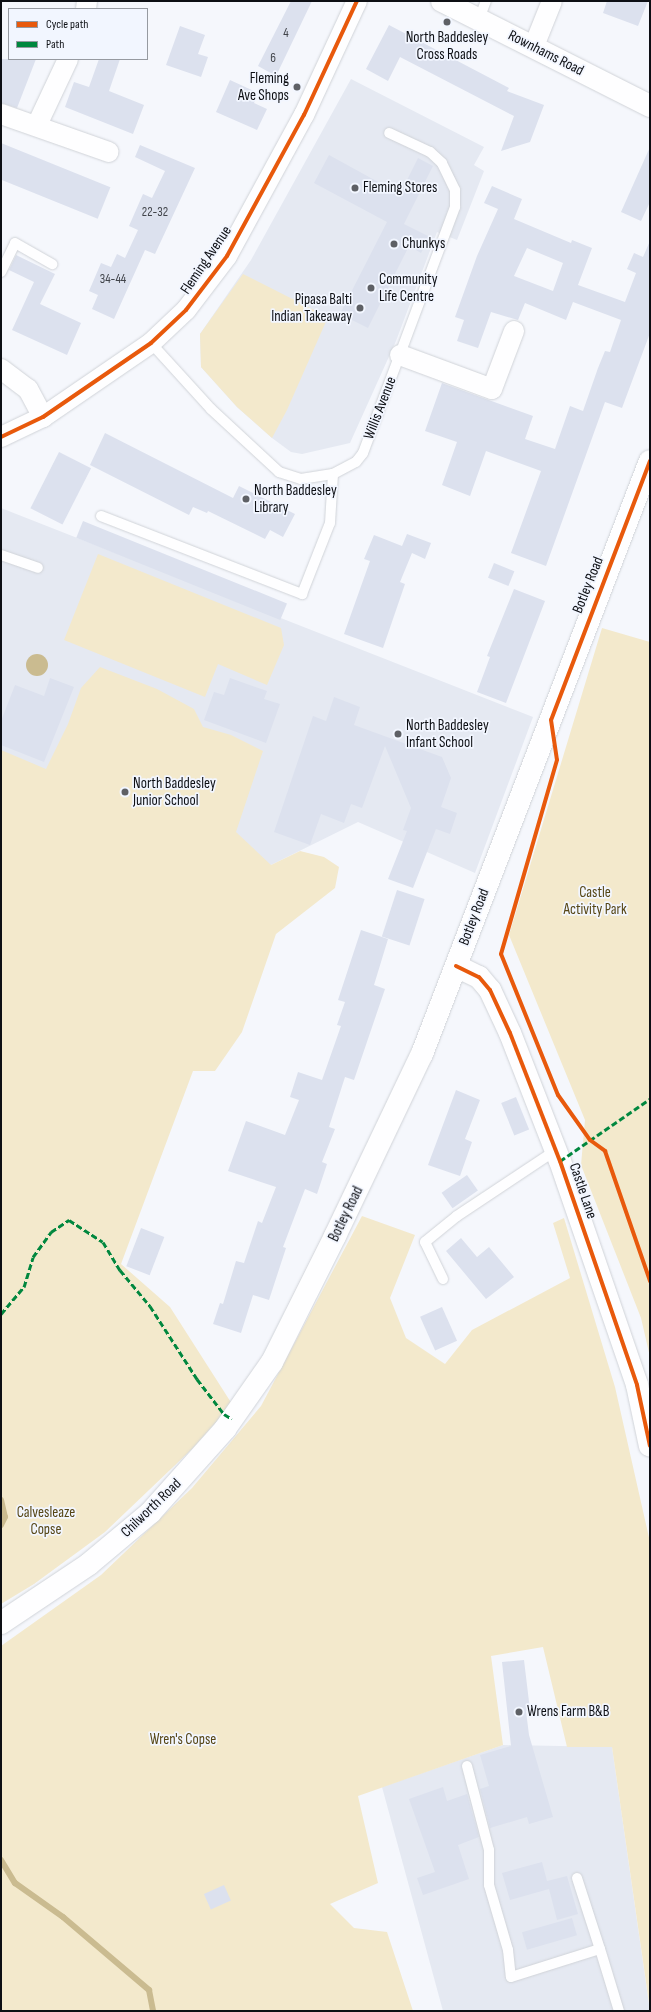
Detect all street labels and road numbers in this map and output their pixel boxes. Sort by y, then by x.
street label: Rownhams Road [505,26,587,80]
street label: Fleming Avenue [177,222,235,298]
street label: Willis Avenue [360,374,400,442]
street label: Botley Road [569,554,607,616]
street label: Botley Road [455,886,493,948]
street label: Castle Lane [565,1161,601,1221]
street label: Botley Road [325,1183,367,1245]
street label: Chilworth Road [117,1475,185,1541]

